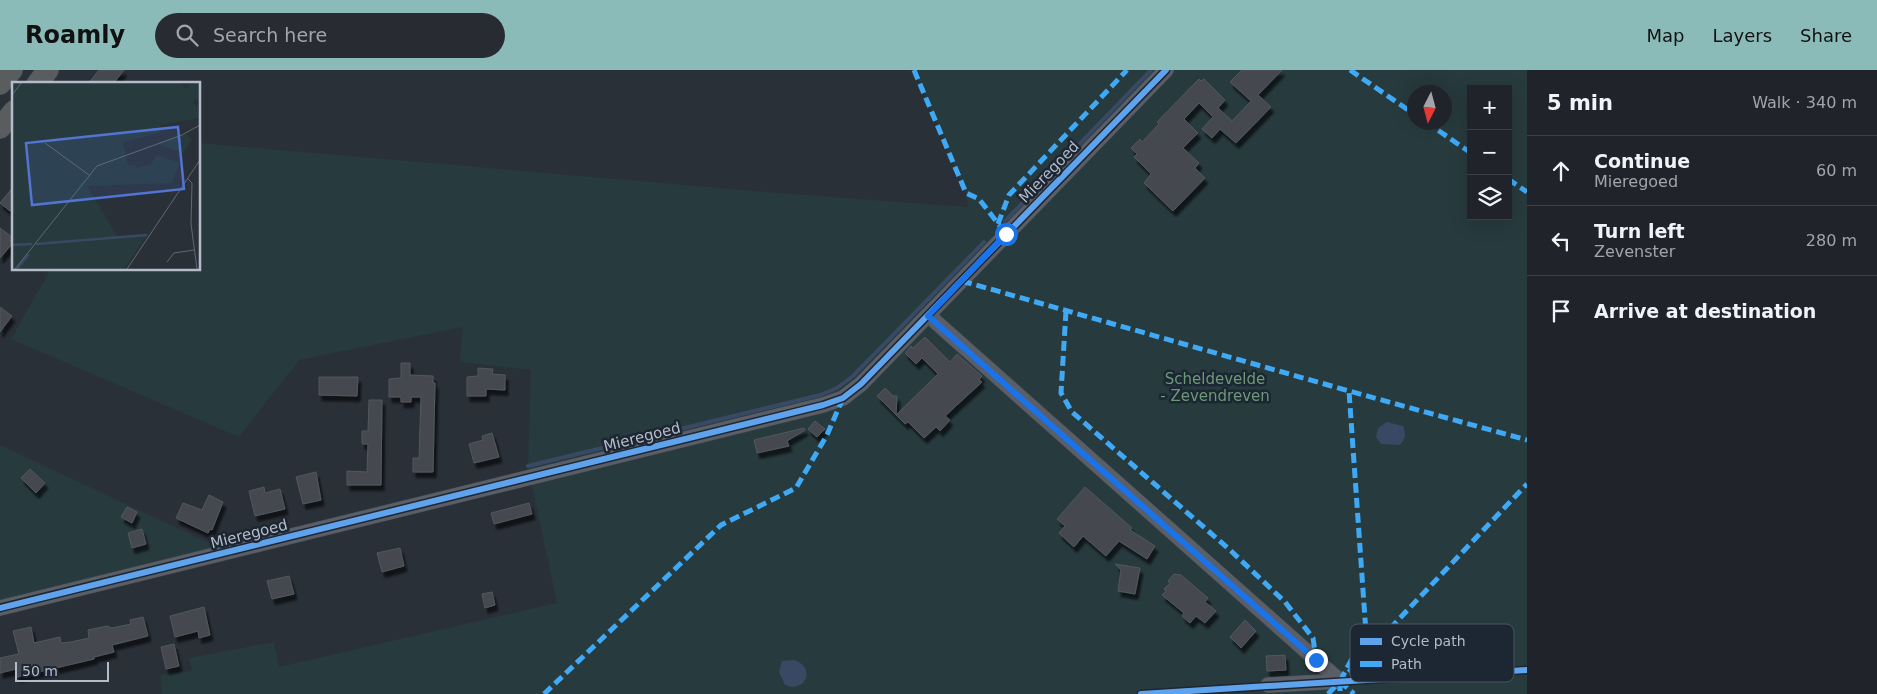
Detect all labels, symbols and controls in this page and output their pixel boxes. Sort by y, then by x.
search box [155,13,505,58]
text: Roamly [25,21,125,49]
icon: search [173,21,201,49]
text: Search here [213,24,327,46]
text: Map [1646,25,1684,46]
text: Layers [1712,25,1772,46]
text: Share [1800,25,1852,46]
inset map [12,82,200,270]
north arrow [1407,85,1452,130]
map controls [1467,85,1512,220]
button: + [1467,85,1512,130]
text: 5 min [1547,91,1613,115]
text: Walk · 340 m [1752,93,1857,112]
button: − [1467,130,1512,175]
street label: Mieregoed [1015,137,1083,207]
text: Continue [1594,150,1690,172]
icon: ahead [1547,157,1575,185]
text: 60 m [1816,161,1857,180]
text: Mieregoed [1594,172,1678,191]
button: layers [1467,175,1512,220]
text: Turn left [1594,220,1685,242]
route start [995,223,1018,246]
icon: left [1547,227,1575,255]
text: 280 m [1806,231,1857,250]
text: Zevenster [1594,242,1675,261]
icon: arrive [1547,297,1575,325]
text: Arrive at destination [1594,300,1816,322]
park label: Scheldevelde - Zevendreven [1160,370,1270,405]
street label: Mieregoed [602,419,682,455]
street label: Mieregoed [209,516,289,552]
legend [1350,624,1514,682]
text: Cycle path [1391,633,1466,649]
route end [1305,649,1328,672]
text: Path [1391,656,1422,672]
scale bar [15,659,109,682]
text: 50 m [22,663,58,679]

